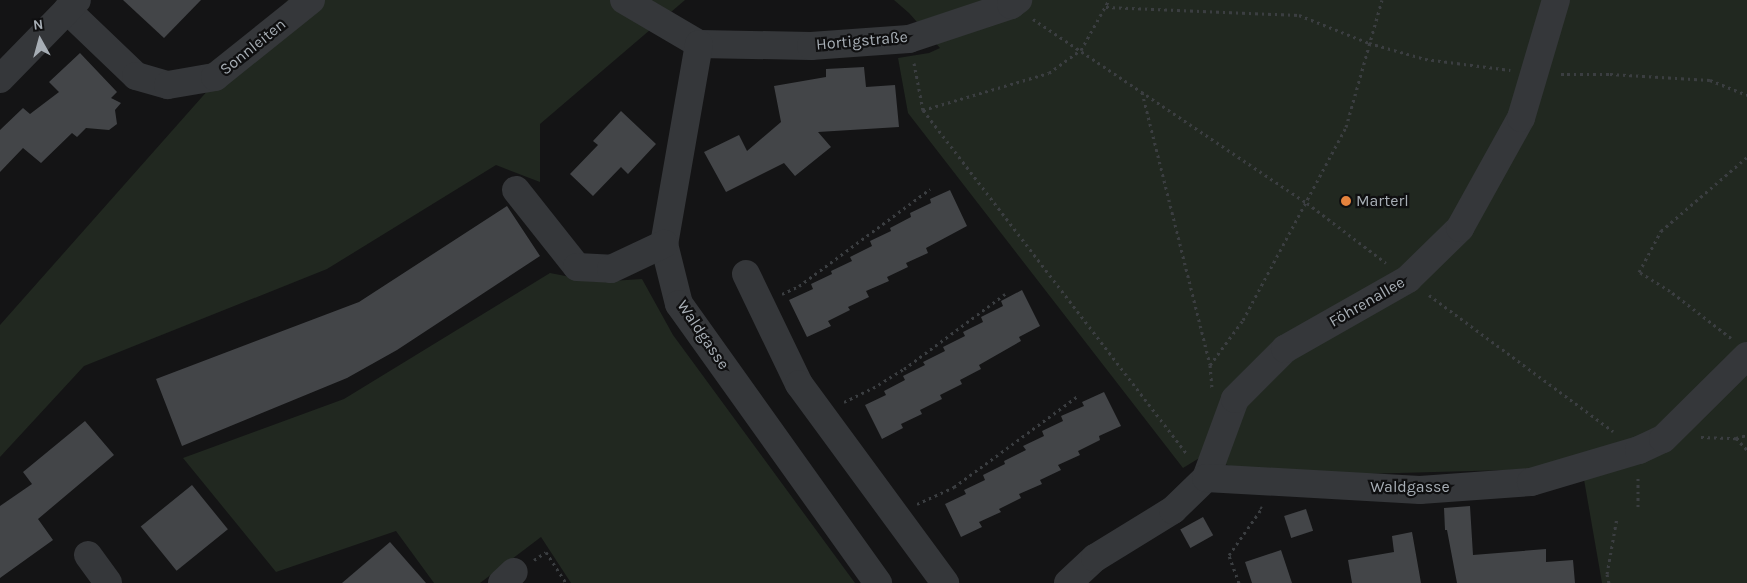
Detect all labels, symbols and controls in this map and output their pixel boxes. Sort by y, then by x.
north arrow [15,15,65,65]
street label: Sonnleiten [216,15,290,79]
text: N [32,16,44,34]
street label: Hortigstraße [815,27,909,55]
place label: Marterl [1356,191,1409,211]
marker: Marterl [1340,195,1352,207]
street label: Föhrenallee [1326,273,1408,331]
street label: Waldgasse [673,297,733,373]
street label: Waldgasse [1370,477,1450,497]

